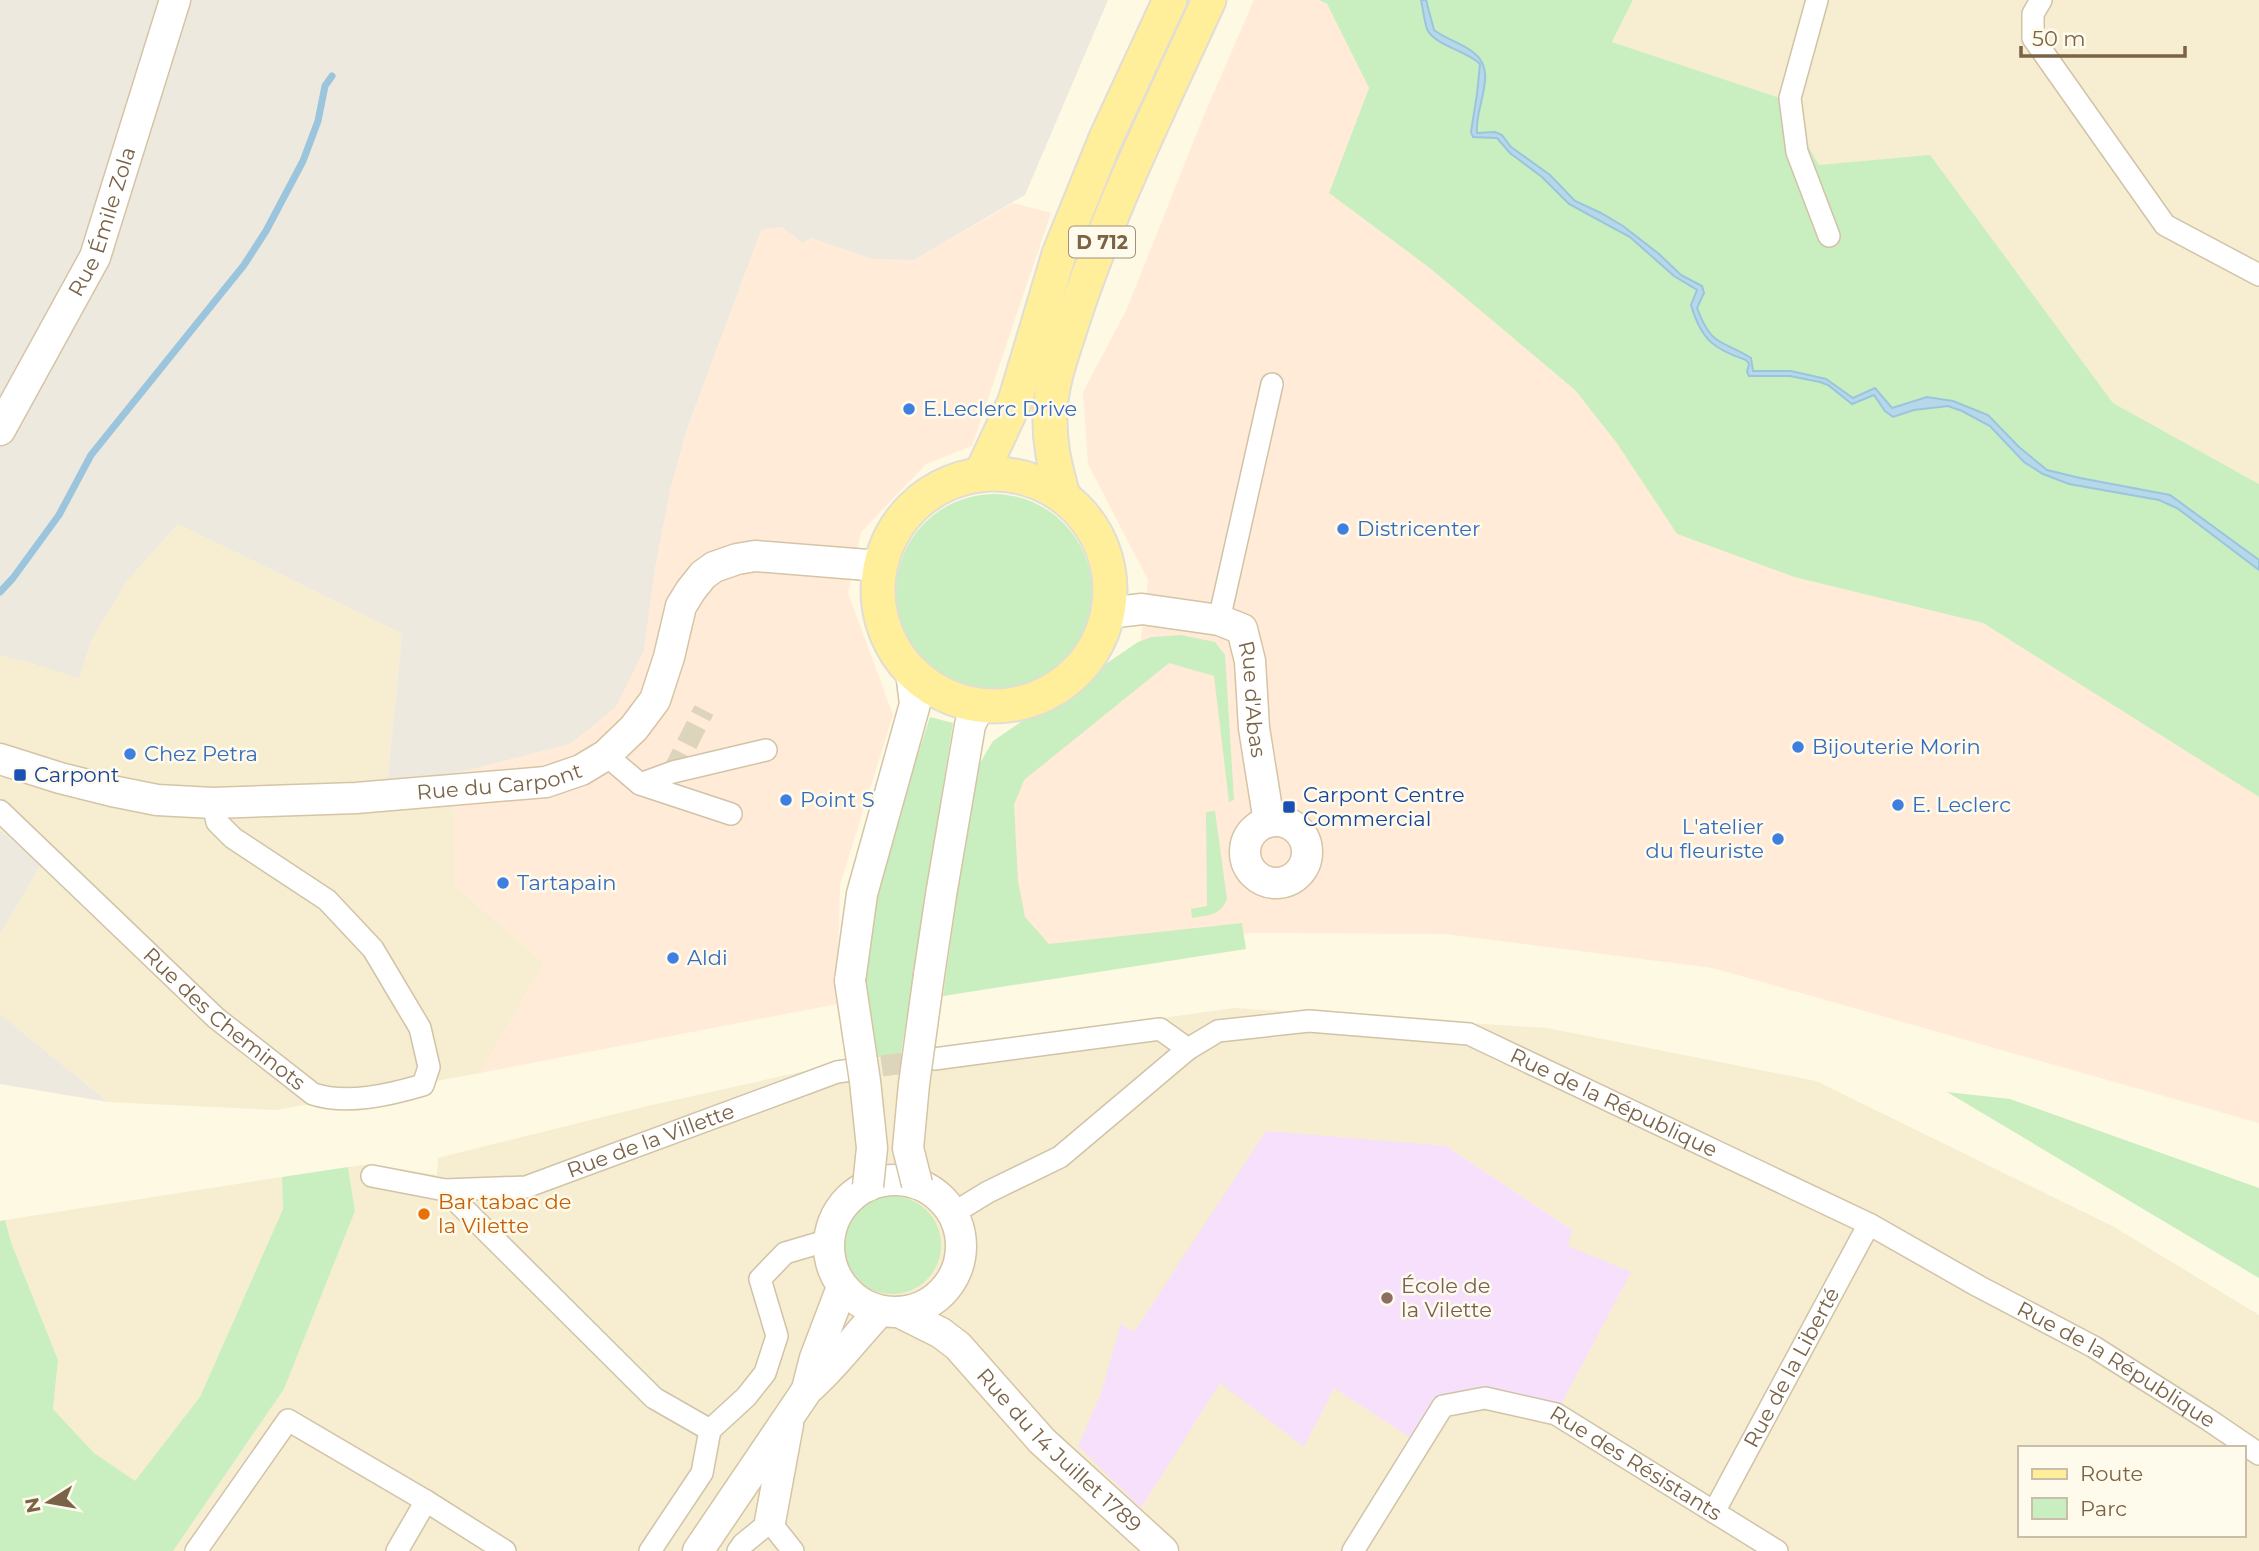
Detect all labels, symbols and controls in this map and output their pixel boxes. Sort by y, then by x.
scale bar [2021,14,2186,58]
text: 50 m [2032,26,2086,51]
street label: Rue Émile Zola [63,144,141,301]
road number: D 712 [1069,226,1135,258]
place label: E.Leclerc Drive [923,396,1077,421]
marker: E.Leclerc Drive [901,401,917,417]
place label: Districenter [1357,516,1480,541]
marker: Districenter [1335,521,1351,537]
street label: Rue d'Abas [1233,638,1272,759]
place label: Bijouterie Morin [1812,734,1981,759]
marker: Bijouterie Morin [1790,739,1806,755]
place label: Chez Petra [144,741,258,766]
marker: Chez Petra [122,746,138,762]
street label: Rue du Carpont [416,758,585,805]
place label: Carpont [34,762,120,787]
marker: Carpont [12,767,28,783]
place label: Carpont Centre Commercial [1303,782,1465,831]
place label: Point S [800,787,875,812]
marker: Point S [778,792,794,808]
place label: E. Leclerc [1912,792,2011,817]
marker: E. Leclerc [1890,797,1906,813]
marker: Carpont Centre Commercial [1281,799,1297,815]
place label: L'atelier du fleuriste [1646,814,1764,863]
marker: L'atelier du fleuriste [1770,831,1786,847]
place label: Tartapain [517,870,616,895]
marker: Tartapain [495,875,511,891]
street label: Rue des Cheminots [138,942,311,1095]
place label: Aldi [687,945,728,970]
marker: Aldi [665,950,681,966]
street label: Rue de la République [1506,1042,1722,1162]
street label: Rue de la Villette [563,1098,738,1183]
place label: Bar tabac de la Vilette [438,1189,571,1238]
marker: Bar tabac de la Vilette [416,1206,432,1222]
place label: École de la Vilette [1401,1273,1492,1322]
street label: Rue de la Liberté [1738,1283,1844,1452]
marker: École de la Vilette [1379,1290,1395,1306]
street label: Rue de la République [2013,1296,2220,1433]
street label: Rue du 14 Juillet 1789 [972,1363,1147,1537]
street label: Rue des Résistants [1545,1400,1727,1526]
legend [2018,1446,2245,1537]
text: Route [2080,1461,2143,1486]
north arrow [14,1467,84,1537]
text: N [20,1495,46,1515]
text: Parc [2080,1496,2127,1521]

